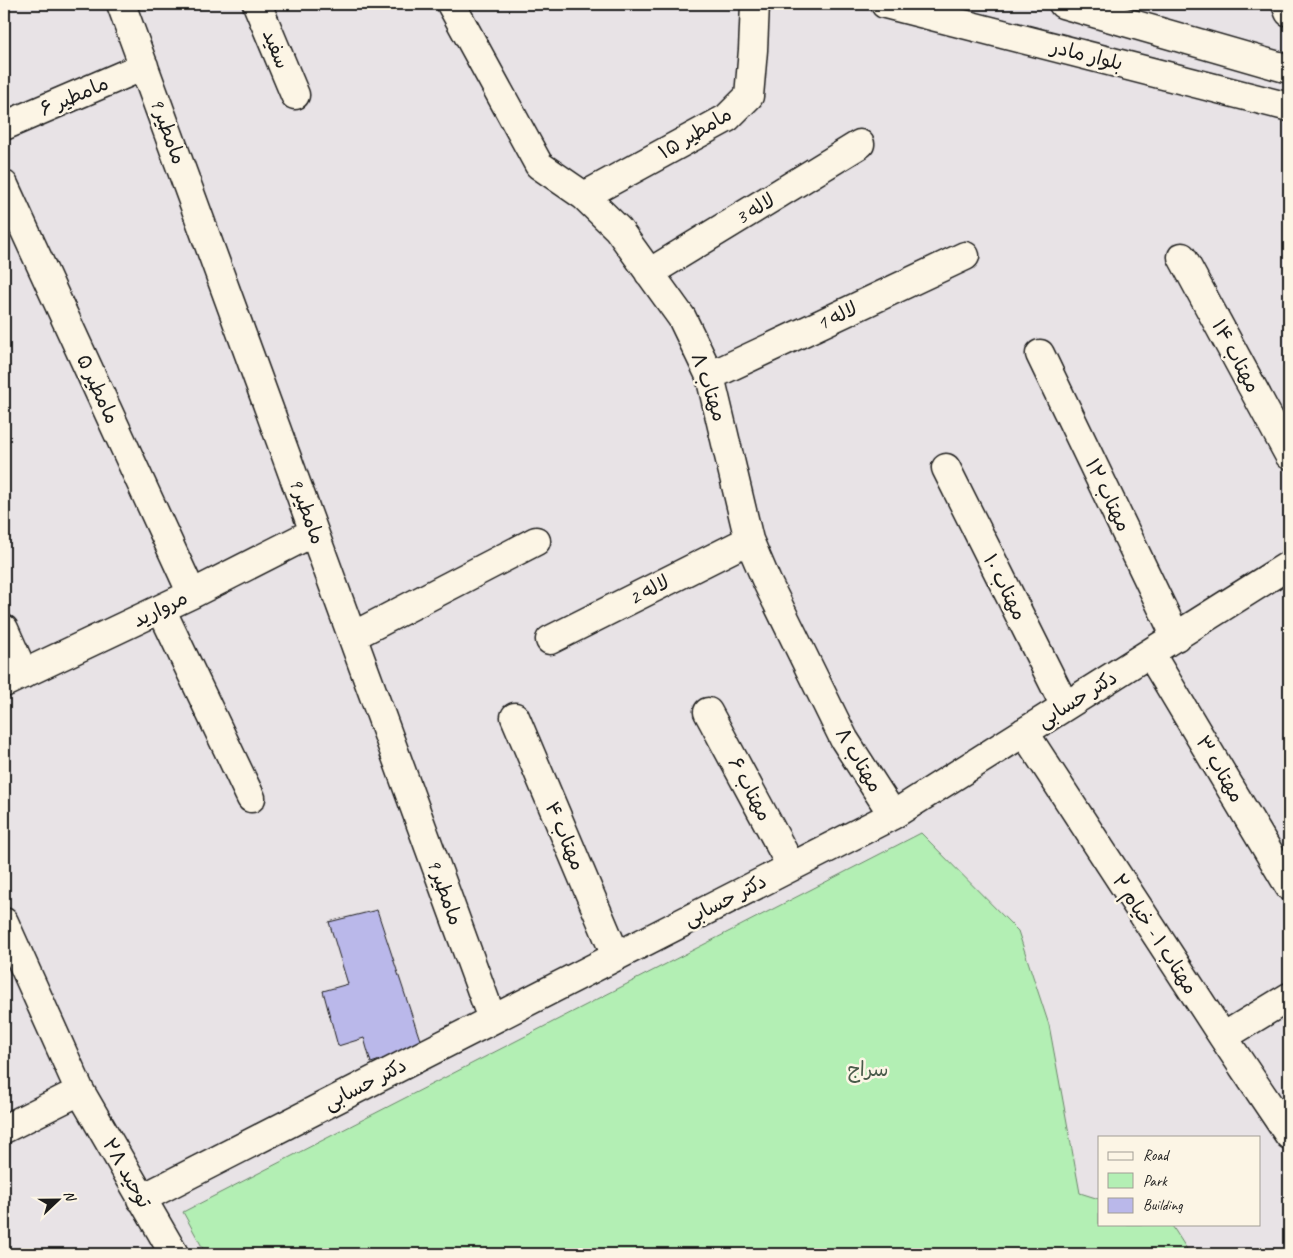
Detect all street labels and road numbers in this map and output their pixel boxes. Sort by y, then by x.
street label: سفید [257,26,295,72]
street label: بلوار مادر [1047,34,1125,76]
street label: مامطیر ۶ [36,70,112,122]
street label: مامطیر 9 [144,94,192,168]
street label: مامطیر ۱۵ [654,101,736,165]
street label: لاله 3 [731,187,779,231]
street label: لاله 1 [813,296,861,336]
street label: مهتاب ۱۴ [1206,315,1266,397]
street label: مهتاب ۸ [686,349,732,425]
street label: مامطیر ۵ [71,350,125,428]
street label: مهتاب ۱۲ [1080,454,1136,536]
street label: مامطیر 9 [283,474,331,548]
street label: مهتاب ۱۰ [978,550,1032,624]
street label: لاله 2 [625,569,673,611]
street label: مروارید [128,585,192,633]
street label: دکتر حسابی [1032,665,1122,733]
street label: مهتاب ۸ [830,723,888,797]
street label: مهتاب ۳ [1190,731,1250,807]
street label: مهتاب ۶ [723,753,777,825]
street label: مهتاب ۴ [539,798,591,874]
street label: مامطیر 9 [421,855,469,929]
street label: دکتر حسابی [679,869,771,931]
street label: مهتاب ۱ - خیام ۲ [1105,869,1203,1000]
street label: دکتر حسابی [319,1053,411,1115]
street label: توحید ۲۸ [97,1134,157,1213]

